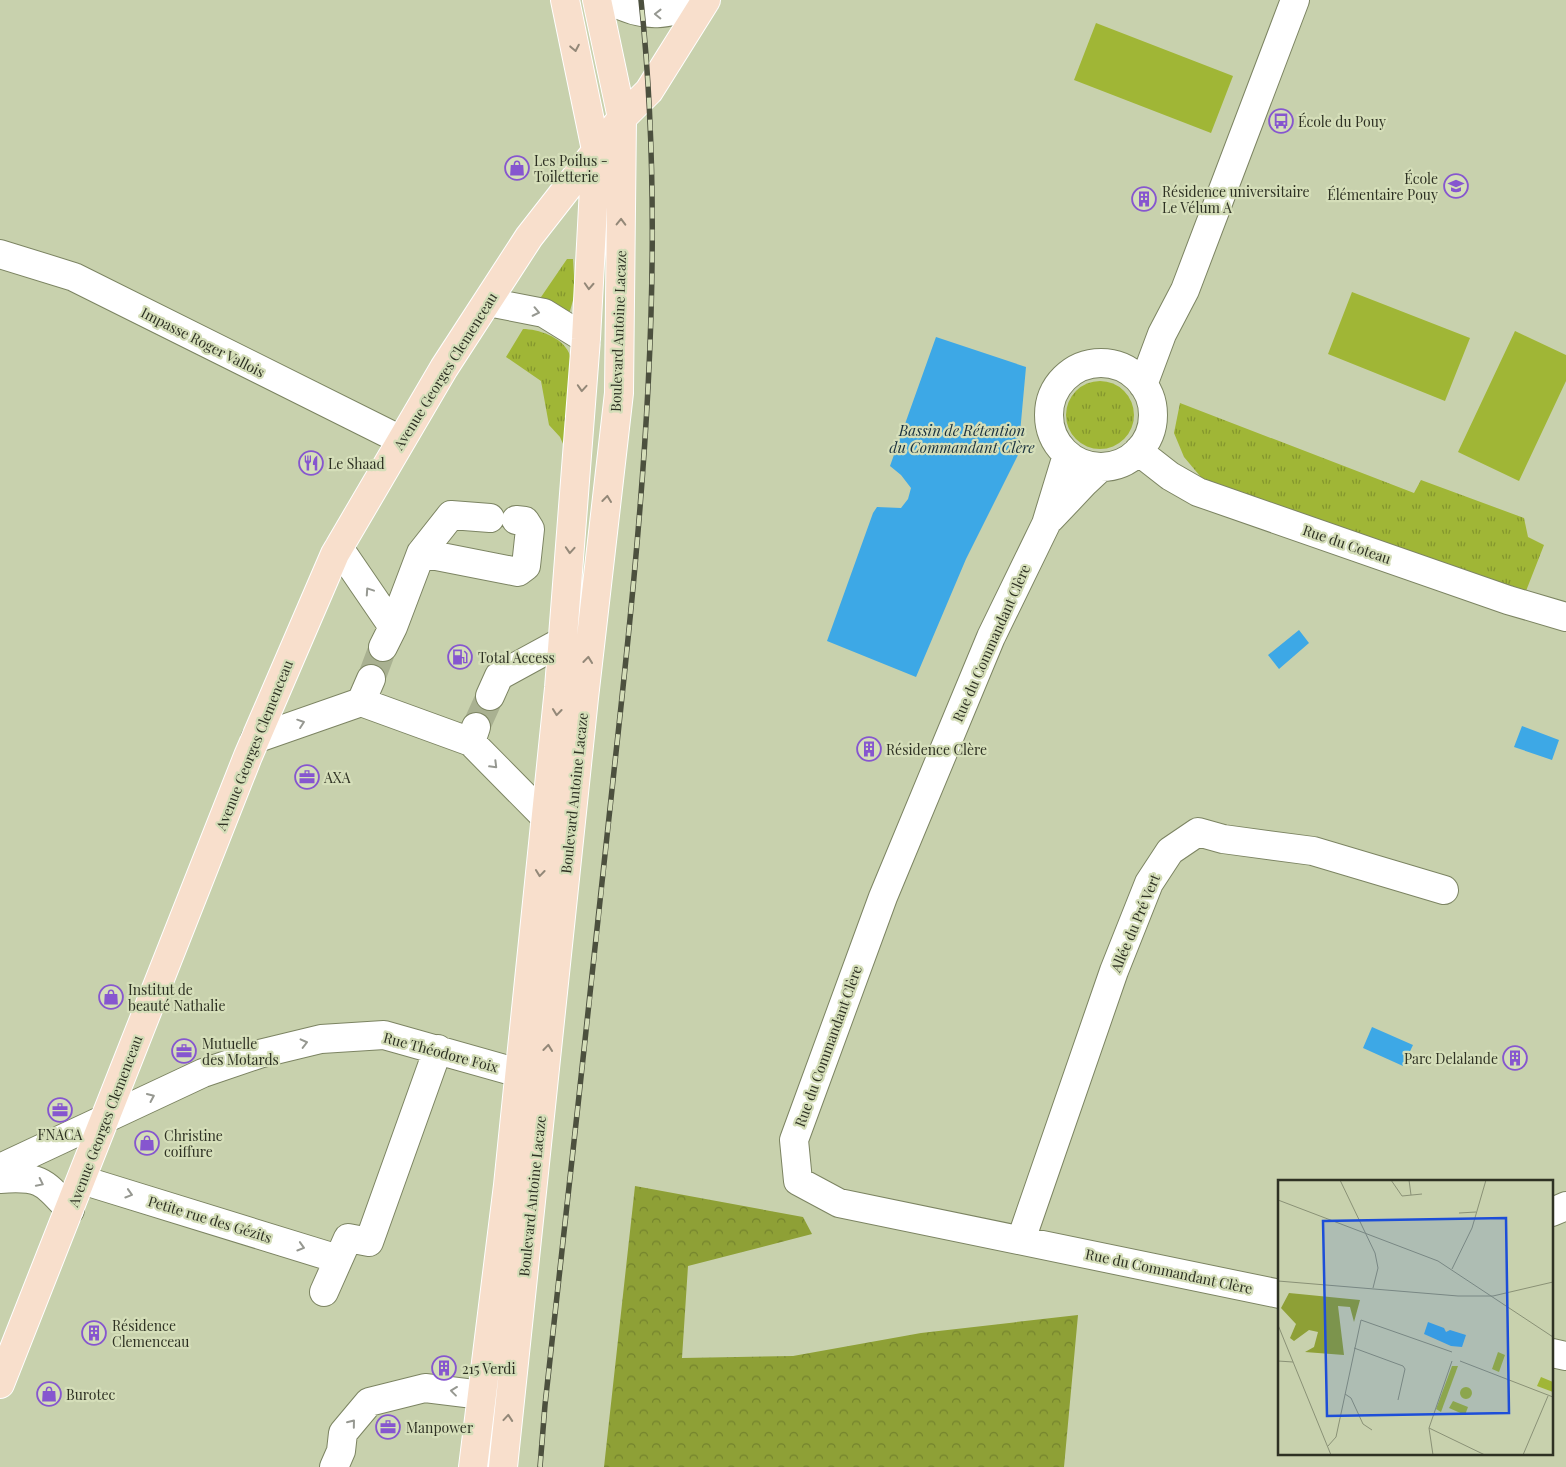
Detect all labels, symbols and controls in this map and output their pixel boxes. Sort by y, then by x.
one-way arrow [654,9,662,19]
one-way arrow [569,43,580,52]
bus stop icon: École du Pouy [1268,108,1294,134]
place label: École du Pouy [1298,112,1386,131]
place label: Les Poilus - Toiletterie [534,151,608,186]
shop icon: Les Poilus - Toiletterie [504,155,530,181]
place label: École Élémentaire Pouy [1327,169,1438,204]
school or university icon: École Élémentaire Pouy [1443,173,1469,199]
place label: Résidence universitaire Le Vélum A [1162,182,1310,217]
building icon: Résidence universitaire Le Vélum A [1131,186,1157,212]
one-way arrow [616,218,626,226]
street label: Boulevard Antoine Lacaze [606,250,630,412]
one-way arrow [584,282,594,290]
street label: Avenue Georges Clemenceau [388,289,501,454]
street label: Impasse Roger Vallois [138,303,268,381]
one-way arrow [531,306,540,317]
one-way arrow [577,384,588,392]
water label: Bassin de Rétention du Commandant Clère [889,420,1035,457]
restaurant icon: Le Shaad [298,450,324,476]
place label: Le Shaad [328,454,385,473]
one-way arrow [601,495,612,503]
street label: Rue du Coteau [1300,520,1394,568]
one-way arrow [564,546,575,554]
street label: Rue du Commandant Clère [948,561,1034,725]
one-way arrow [366,587,375,597]
fuel station icon: Total Access [447,644,473,670]
place label: Total Access [478,648,555,667]
one-way arrow [582,656,593,664]
street label: Avenue Georges Clemenceau [211,657,297,834]
one-way arrow [552,708,563,716]
street label: Boulevard Antoine Lacaze [556,712,592,874]
one-way arrow [296,719,305,729]
building icon: Résidence Clère [856,736,882,762]
place label: Résidence Clère [886,740,987,759]
one-way arrow [488,760,497,769]
office icon: AXA [294,764,320,790]
place label: AXA [323,768,351,787]
one-way arrow [535,870,546,878]
street label: Allée du Pré Vert [1105,870,1165,976]
street label: Rue du Commandant Clère [790,963,866,1129]
place label: Institut de beauté Nathalie [128,980,226,1015]
shop icon: Institut de beauté Nathalie [98,984,124,1010]
street label: Rue Théodore Foix [382,1028,501,1077]
street label: Avenue Georges Clemenceau [63,1033,146,1210]
place label: Mutuelle des Motards [202,1034,279,1069]
office icon: Mutuelle des Motards [171,1038,197,1064]
one-way arrow [300,1039,308,1049]
one-way arrow [542,1044,553,1052]
building icon: Parc Delalande [1502,1045,1528,1071]
place label: Parc Delalande [1404,1049,1498,1068]
one-way arrow [146,1092,155,1103]
office icon: FNACA [47,1097,73,1123]
street label: Boulevard Antoine Lacaze [514,1115,550,1277]
place label: FNACA [38,1125,83,1144]
place label: Christine coiffure [164,1126,223,1161]
shop icon: Christine coiffure [134,1130,160,1156]
one-way arrow [35,1177,44,1187]
inset map [1278,1180,1554,1454]
one-way arrow [124,1188,132,1198]
street label: Petite rue des Gézits [146,1191,274,1247]
one-way arrow [296,1241,304,1251]
street label: Rue du Commandant Clère [1084,1244,1254,1298]
place label: Résidence Clemenceau [112,1316,189,1351]
building icon: Résidence Clemenceau [81,1320,107,1346]
building icon: 215 Verdi [431,1355,457,1381]
place label: 215 Verdi [462,1359,516,1378]
shop icon: Burotec [36,1381,62,1407]
place label: Burotec [66,1385,116,1404]
one-way arrow [450,1386,458,1397]
office icon: Manpower [375,1414,401,1440]
one-way arrow [502,1414,513,1422]
place label: Manpower [406,1418,474,1437]
one-way arrow [346,1419,355,1428]

